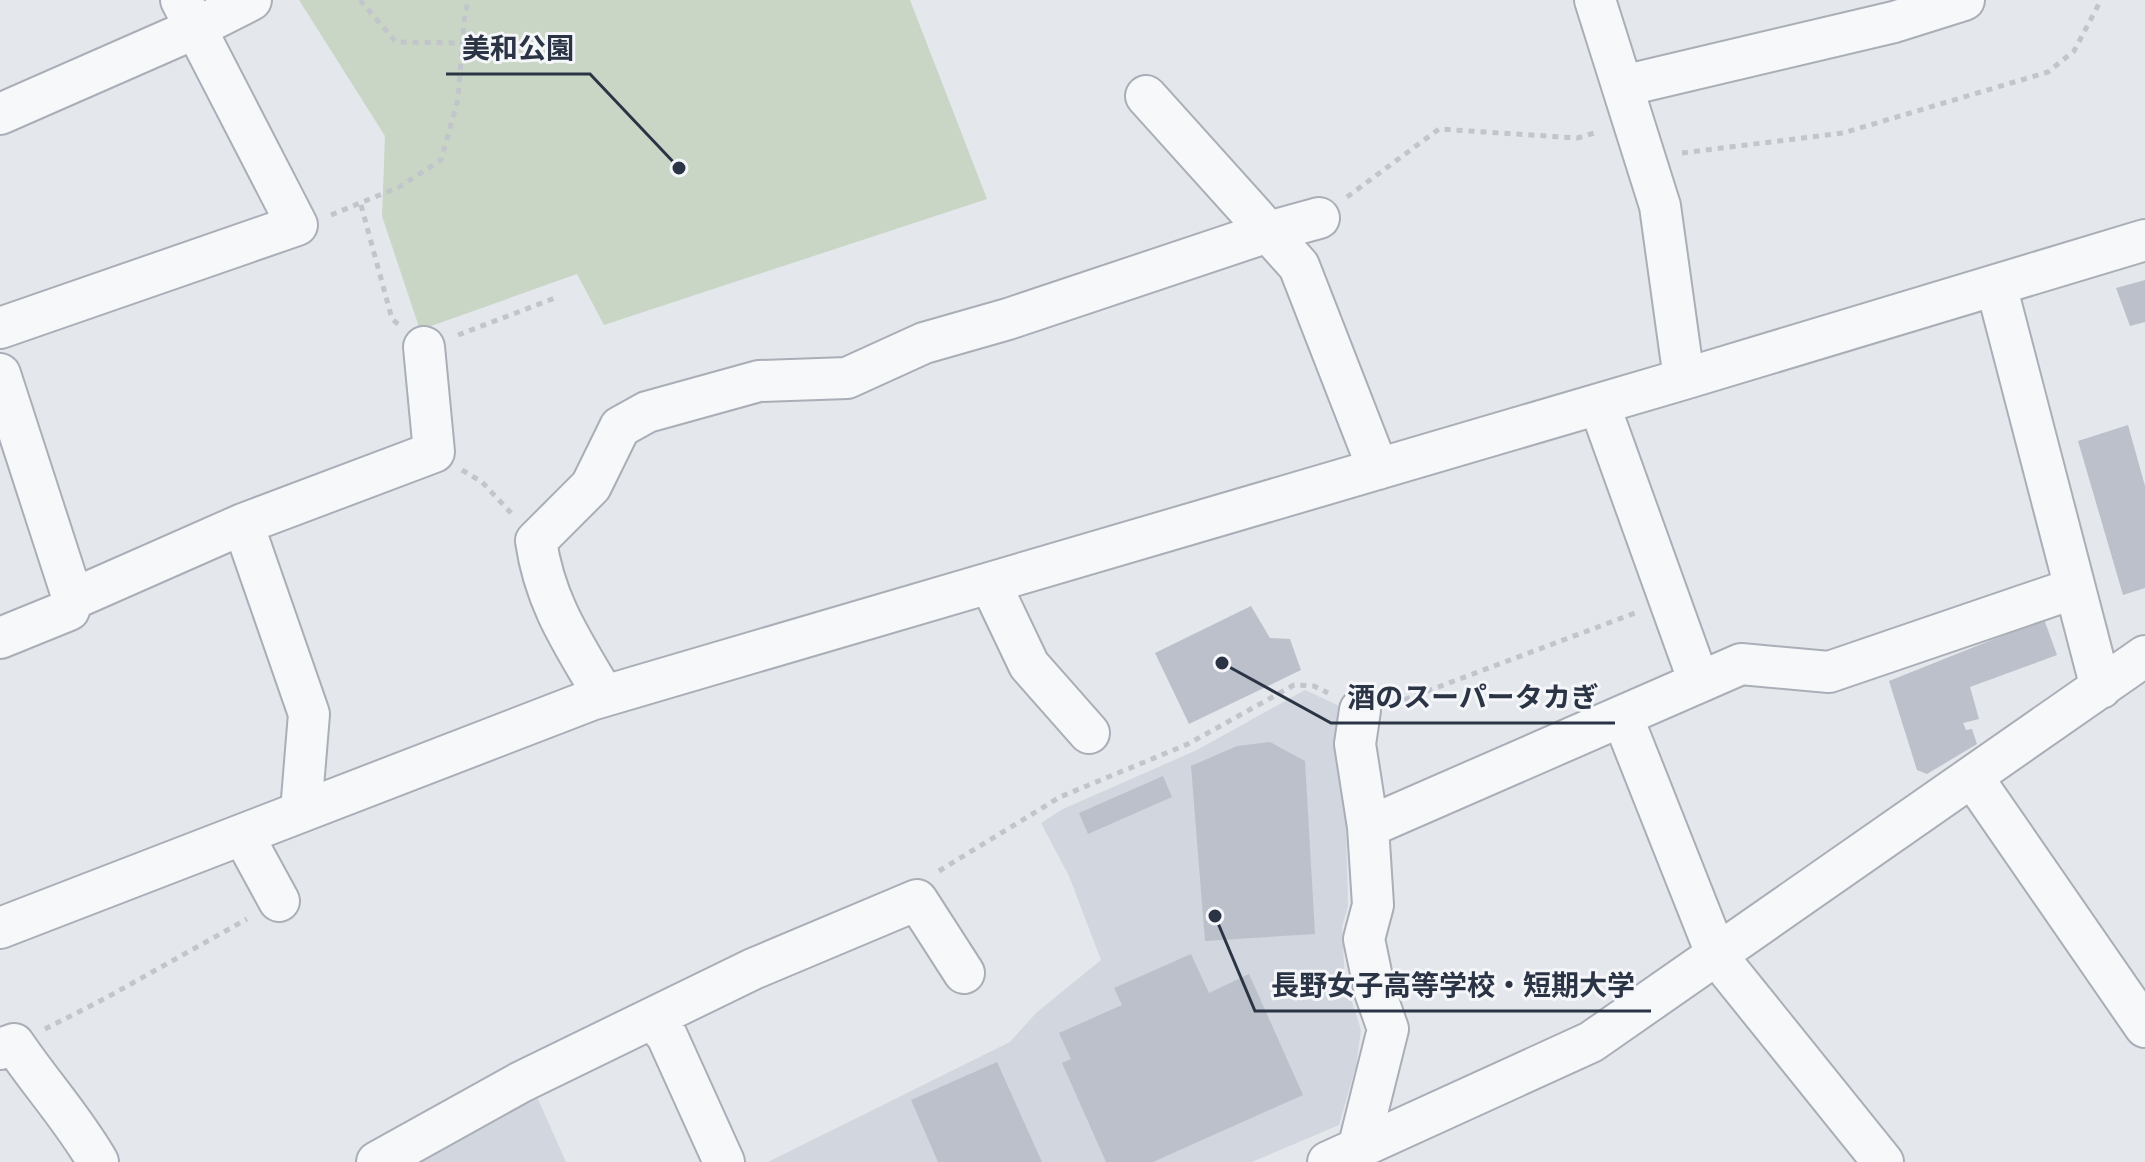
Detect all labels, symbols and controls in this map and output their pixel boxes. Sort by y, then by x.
callout: 美和公園 [446,22,590,74]
text: 美和公園 [462,29,574,66]
callout: 酒のスーパータカぎ [1331,671,1615,723]
text: 酒のスーパータカぎ [1347,678,1599,715]
callout: 長野女子高等学校・短期大学 [1255,959,1651,1011]
text: 長野女子高等学校・短期大学 [1271,966,1635,1003]

